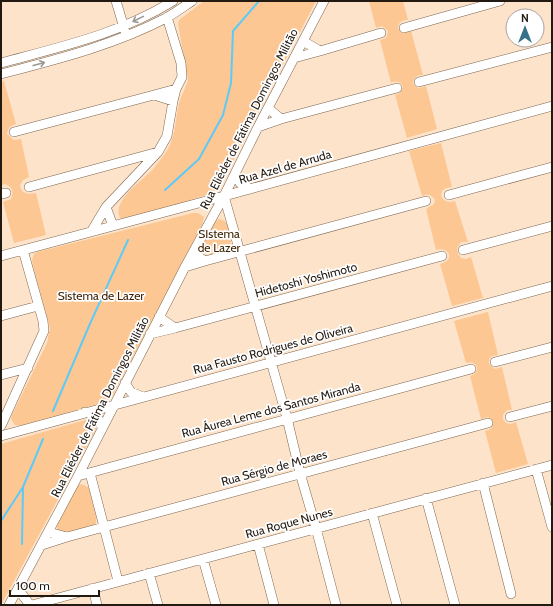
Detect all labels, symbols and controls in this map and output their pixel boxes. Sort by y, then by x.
north arrow [505,8,545,48]
text: N [521,11,529,25]
one-way arrow [133,16,145,23]
street label: Rua Eliéder de Fátima Domingos Militão [196,26,301,212]
one-way arrow [32,60,45,67]
street label: Rua Azel de Arruda [237,146,333,187]
park label: SIstema de Lazer [198,226,241,255]
street label: Hidetoshi Yoshimoto [253,259,359,300]
park label: Sistema de Lazer [58,288,144,303]
street label: Rua Eliéder de Fátima Domingos Militão [47,314,152,500]
street label: Rua Fausto Rodrigues de Oliveira [192,320,354,377]
street label: Rua Áurea Leme dos Santos Miranda [180,378,362,441]
street label: Rua Sérgio de Moraes [219,446,329,489]
street label: Rua Roque Nunes [244,504,334,541]
scale bar [10,572,99,598]
text: 100 m [16,578,50,593]

